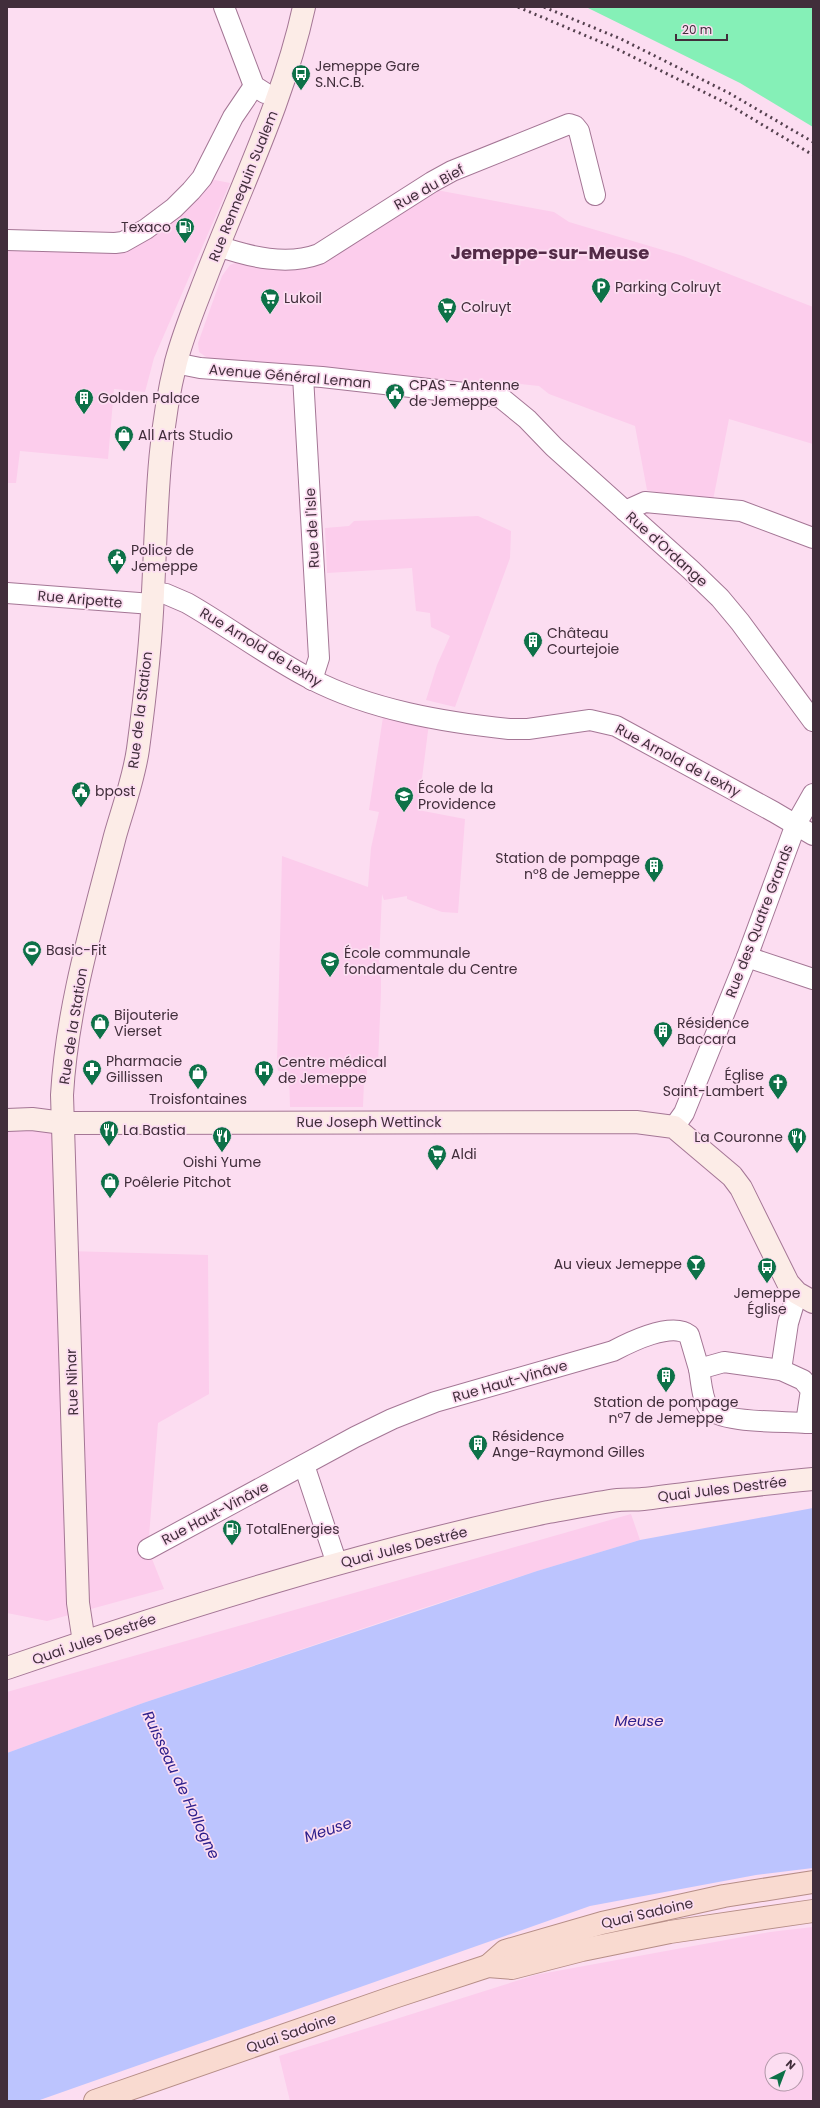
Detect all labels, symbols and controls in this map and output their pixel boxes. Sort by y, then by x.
scale bar [676,16,727,42]
text: 20 m [682,21,712,38]
place label: Jemeppe Gare S.N.C.B. [315,56,420,92]
bus stop icon: Jemeppe Gare S.N.C.B. [290,63,312,91]
street label: Rue Rennequin Sualem [203,107,283,265]
street label: Rue du Bief [390,159,468,215]
fuel station icon: Texaco [174,216,196,244]
place label: Texaco [121,217,171,237]
district label: Jemeppe-sur-Meuse [451,240,649,265]
parking icon: Parking Colruyt [590,276,612,304]
place label: Parking Colruyt [615,277,721,297]
supermarket icon: Lukoil [259,287,281,315]
place label: Lukoil [284,288,322,308]
supermarket icon: Colruyt [436,296,458,324]
place label: Colruyt [461,297,511,317]
street label: Avenue Général Leman [208,359,372,393]
place label: CPAS - Antenne de Jemeppe [409,375,520,411]
public building icon: CPAS - Antenne de Jemeppe [384,382,406,410]
building icon: Golden Palace [73,387,95,415]
place label: Golden Palace [98,388,200,408]
shop icon: All Arts Studio [113,424,135,452]
place label: All Arts Studio [138,425,233,445]
street label: Rue de l'Isle [300,487,324,569]
street label: Rue d'Ordange [622,507,713,591]
place label: Police de Jemeppe [131,540,198,576]
public building icon: Police de Jemeppe [106,547,128,575]
street label: Rue Aripette [37,585,124,613]
street label: Rue Arnold de Lexhy [196,603,326,691]
place label: Château Courtejoie [547,623,620,659]
building icon: Château Courtejoie [522,630,544,658]
street label: Rue de la Station [123,650,157,770]
street label: Rue Arnold de Lexhy [612,718,744,802]
place label: École de la Providence [418,778,496,814]
public building icon: bpost [70,780,92,808]
place label: bpost [95,781,135,801]
school or university icon: École de la Providence [393,785,415,813]
street label: Rue des Quatre Grands [721,842,797,1000]
place label: Station de pompage n°8 de Jemeppe [495,848,640,884]
building icon: Station de pompage n°8 de Jemeppe [643,855,665,883]
sports icon: Basic-Fit [21,939,43,967]
place label: Basic-Fit [46,940,107,960]
place label: École communale fondamentale du Centre [344,943,518,979]
school or university icon: École communale fondamentale du Centre [319,950,341,978]
street label: Rue de la Station [54,966,92,1086]
place label: Bijouterie Vierset [114,1005,179,1041]
shop icon: Bijouterie Vierset [89,1012,111,1040]
place label: Résidence Baccara [677,1013,750,1049]
building icon: Résidence Baccara [652,1020,674,1048]
place label: Pharmacie Gillissen [106,1051,183,1087]
place label: Centre médical de Jemeppe [278,1052,387,1088]
pharmacy icon: Pharmacie Gillissen [81,1058,103,1086]
hospital icon: Centre médical de Jemeppe [253,1059,275,1087]
shop icon: Troisfontaines [187,1062,209,1090]
place label: Église Saint-Lambert [663,1065,764,1101]
church icon: Église Saint-Lambert [767,1072,789,1100]
place label: Troisfontaines [149,1089,247,1109]
street label: Rue Joseph Wettinck [296,1112,442,1132]
restaurant icon: La Bastia [98,1119,120,1147]
place label: La Bastia [123,1120,186,1140]
restaurant icon: Oishi Yume [211,1125,233,1153]
restaurant icon: La Couronne [786,1126,808,1154]
place label: La Couronne [694,1127,783,1147]
supermarket icon: Aldi [426,1143,448,1171]
place label: Aldi [451,1144,477,1164]
place label: Oishi Yume [183,1152,261,1172]
shop icon: Poêlerie Pitchot [99,1171,121,1199]
place label: Poêlerie Pitchot [124,1172,231,1192]
bar icon: Au vieux Jemeppe [685,1253,707,1281]
place label: Au vieux Jemeppe [554,1254,682,1274]
bus stop icon: Jemeppe Église [756,1256,778,1284]
place label: Jemeppe Église [734,1283,801,1319]
street label: Rue Nihar [61,1348,83,1416]
street label: Rue Haut-Vinâve [450,1355,570,1407]
building icon: Station de pompage n°7 de Jemeppe [655,1365,677,1393]
place label: Station de pompage n°7 de Jemeppe [594,1392,739,1428]
place label: Résidence Ange-Raymond Gilles [492,1426,645,1462]
building icon: Résidence Ange-Raymond Gilles [467,1433,489,1461]
street label: Quai Jules Destrée [656,1471,788,1507]
street label: Rue Haut-Vinâve [158,1476,272,1550]
fuel station icon: TotalEnergies [221,1518,243,1546]
place label: TotalEnergies [246,1519,339,1539]
street label: Quai Jules Destrée [339,1522,470,1572]
street label: Quai Jules Destrée [29,1608,159,1670]
water label: Ruisseau de Hollogne [138,1707,225,1862]
water label: Meuse [615,1710,663,1731]
water label: Meuse [301,1812,354,1847]
street label: Quai Sadoine [599,1893,695,1933]
street label: Quai Sadoine [243,2008,339,2058]
north arrow [764,2052,804,2092]
text: N [782,2056,799,2073]

